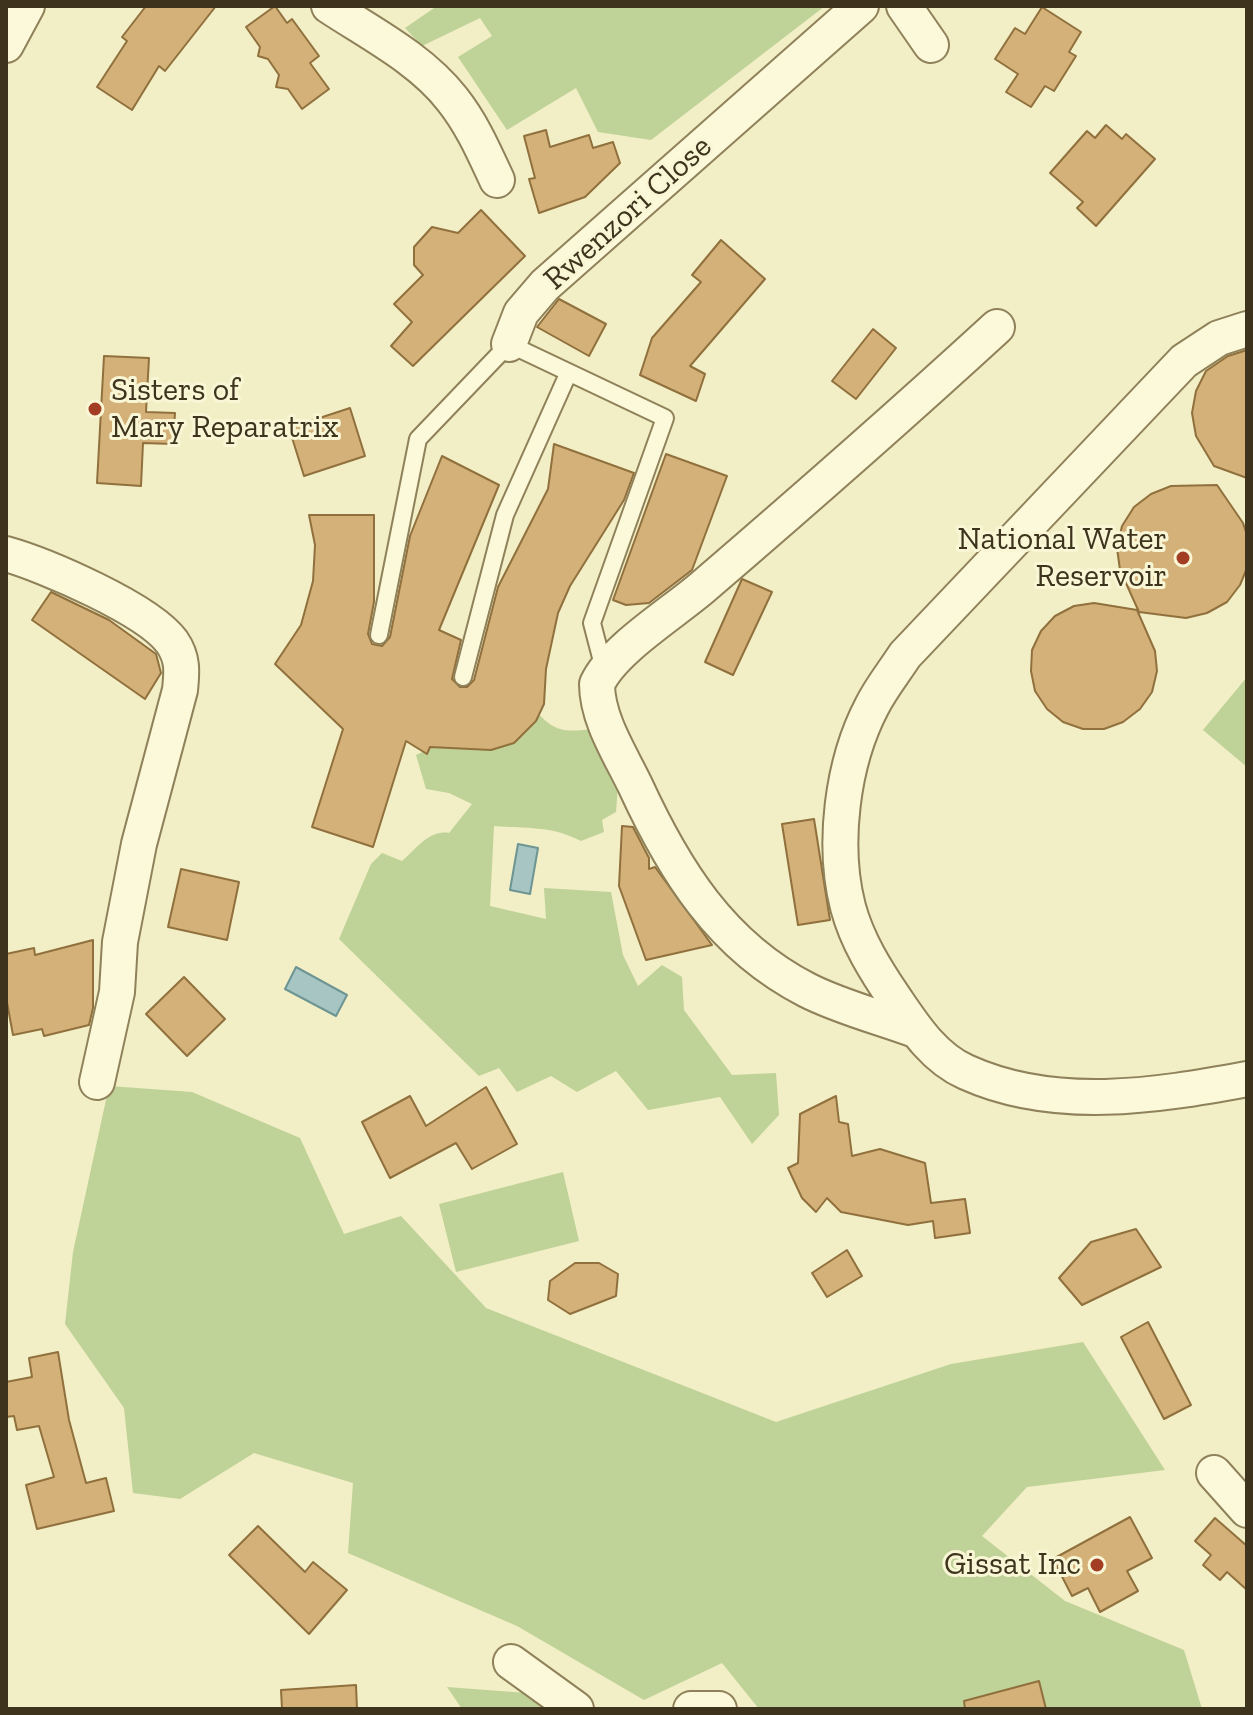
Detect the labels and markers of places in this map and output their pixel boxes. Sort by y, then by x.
place label: Sisters of Mary Reparatrix [111,372,338,447]
marker: Sisters of Mary Reparatrix [86,400,104,418]
place label: National Water Reservoir [958,521,1167,596]
marker: National Water Reservoir [1174,549,1192,567]
place label: Gissat Inc [944,1546,1081,1584]
marker: Gissat Inc [1088,1556,1106,1574]

